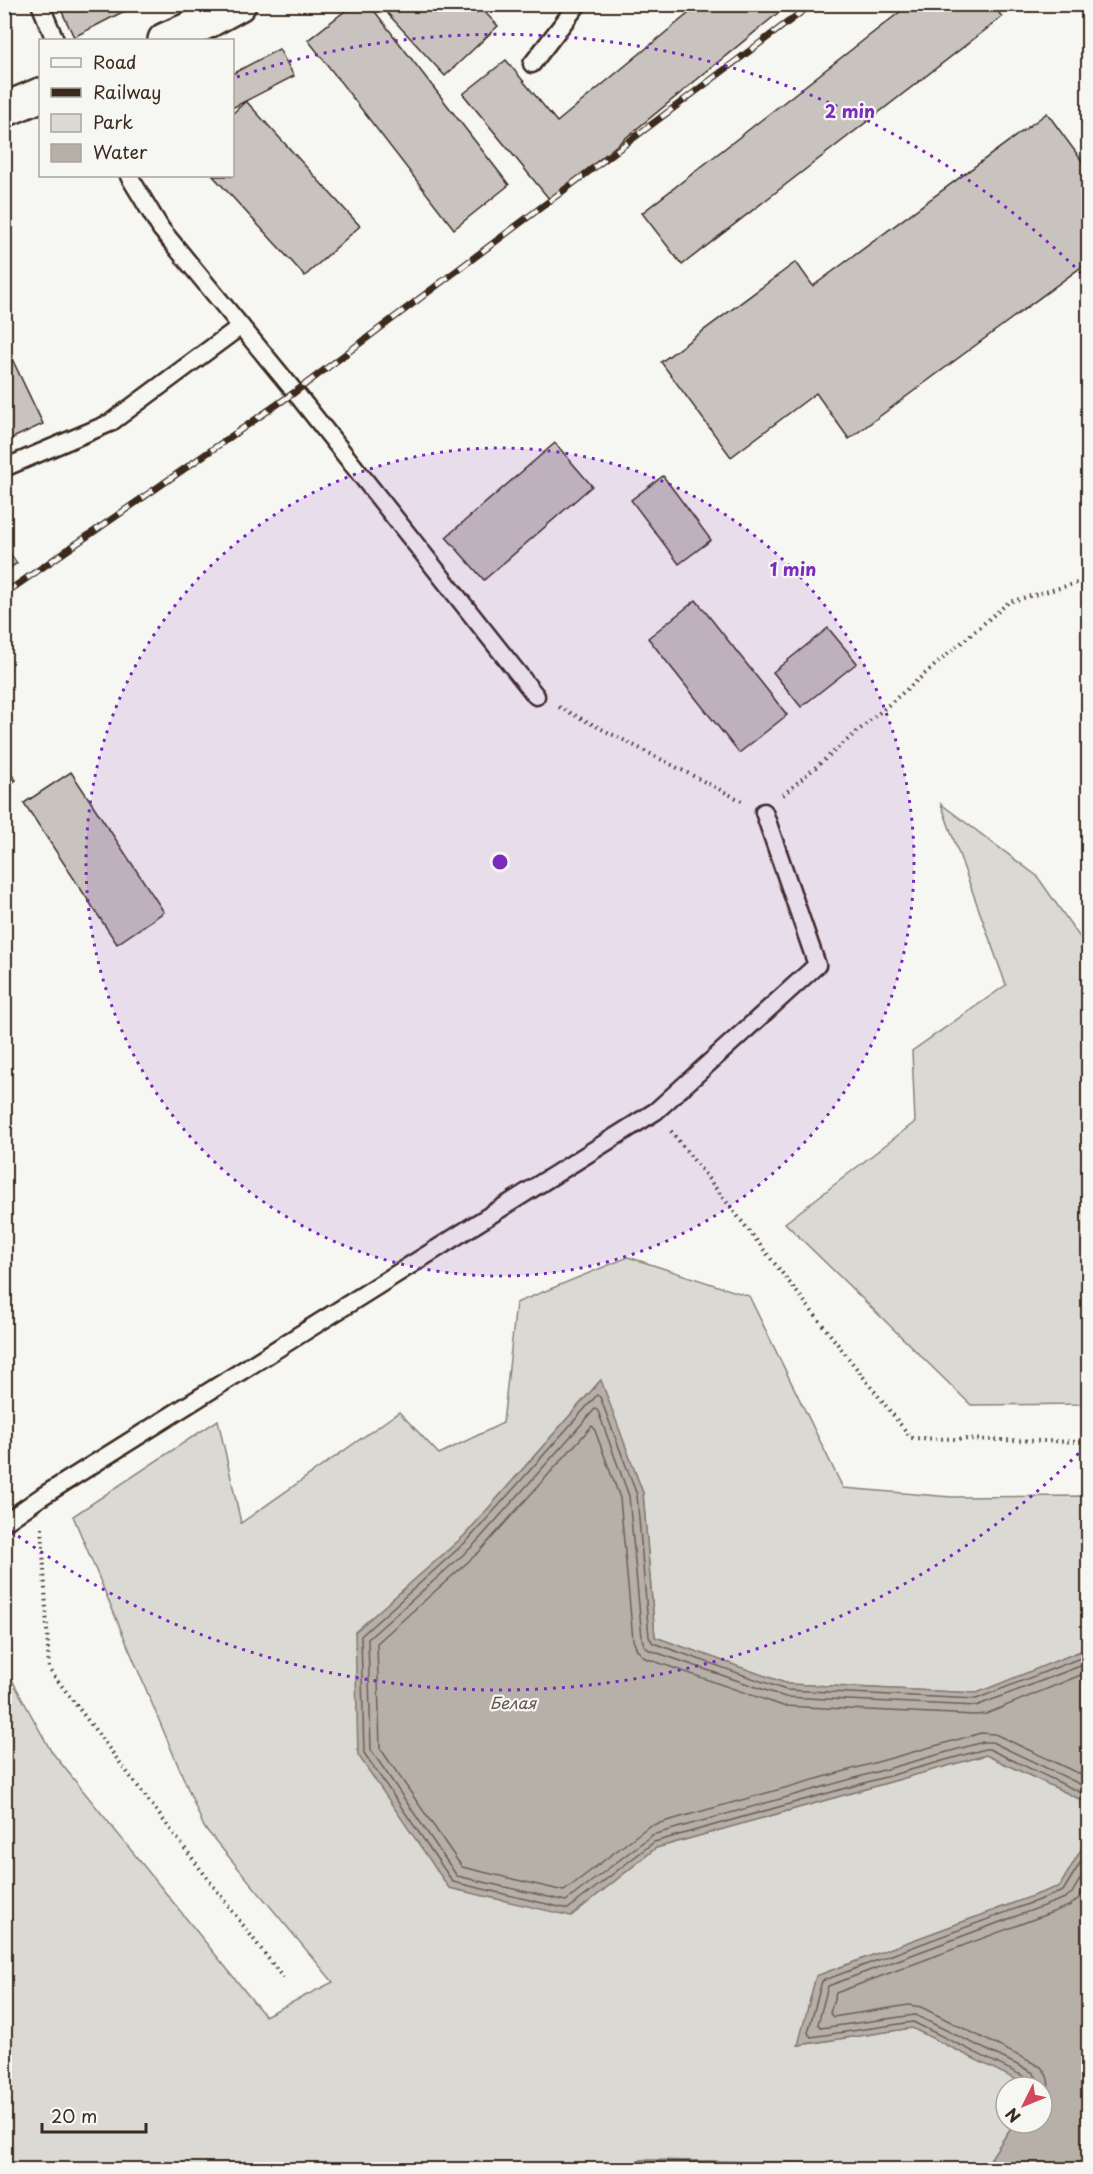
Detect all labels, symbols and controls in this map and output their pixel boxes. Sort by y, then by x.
legend [39,39,234,177]
text: Road [93,48,137,75]
text: Railway [93,78,161,105]
text: 2 min [825,97,875,124]
text: Park [93,108,133,135]
text: Water [93,138,148,165]
text: 1 min [770,555,816,582]
centre of rings [490,852,510,872]
water label: Белая [490,1690,537,1714]
north arrow [994,2075,1054,2135]
scale bar [42,2096,146,2134]
text: 20 m [51,2102,97,2129]
text: N [999,2103,1025,2129]

